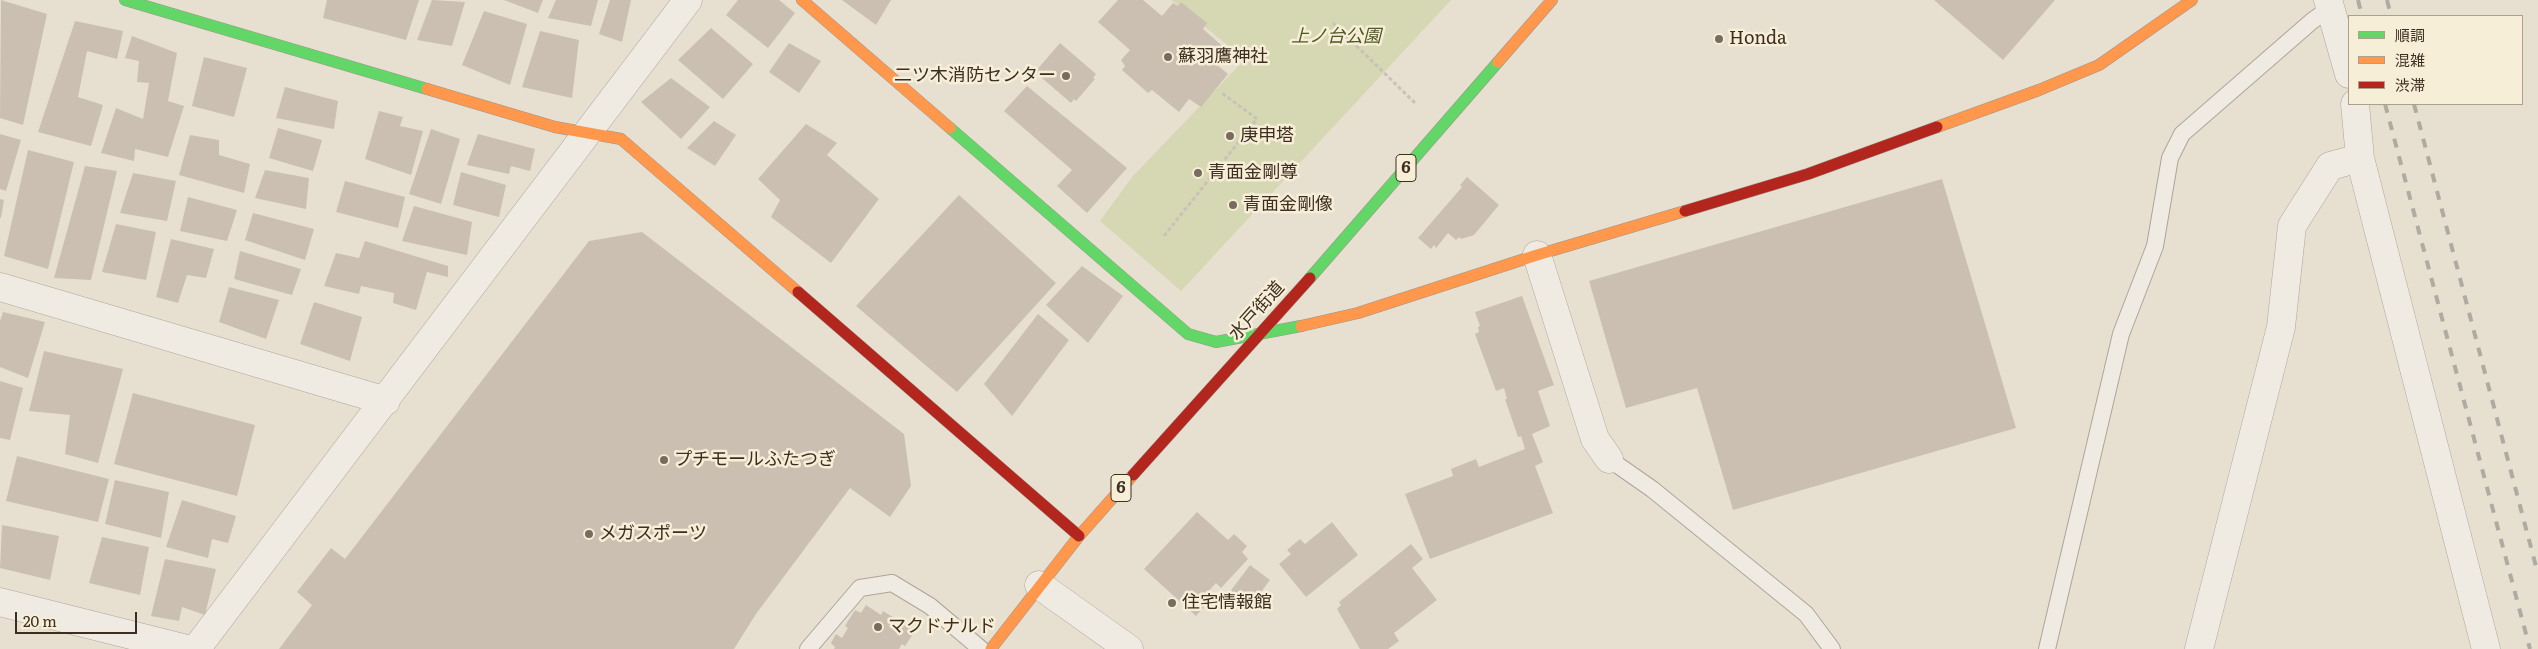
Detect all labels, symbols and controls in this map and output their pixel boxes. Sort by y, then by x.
legend [2348,15,2523,105]
text: 順調 [2395,23,2425,46]
park label: 上ノ台公園 [1291,26,1381,48]
place label: Honda [1729,28,1787,50]
marker: Honda [1713,33,1725,45]
place label: 蘇羽鷹神社 [1178,46,1268,68]
text: 混雑 [2395,48,2425,71]
marker: 蘇羽鷹神社 [1162,51,1174,63]
place label: 二ツ木消防センター [894,65,1056,87]
marker: 二ツ木消防センター [1060,70,1072,82]
text: 渋滞 [2395,73,2425,96]
place label: 庚申塔 [1240,125,1294,147]
marker: 庚申塔 [1224,130,1236,142]
road number: 6 [1396,154,1416,182]
place label: 青面金剛尊 [1208,162,1298,184]
marker: 青面金剛尊 [1192,167,1204,179]
place label: 青面金剛像 [1243,194,1333,216]
marker: 青面金剛像 [1227,199,1239,211]
street label: 水戸街道 [1225,277,1289,345]
place label: プチモールふたつぎ [674,449,836,471]
marker: プチモールふたつぎ [658,454,670,466]
road number: 6 [1111,474,1131,502]
place label: メガスポーツ [599,523,707,545]
marker: メガスポーツ [583,528,595,540]
place label: 住宅情報館 [1182,592,1272,614]
marker: 住宅情報館 [1166,597,1178,609]
scale bar [18,602,140,634]
text: 20 m [23,609,57,632]
place label: マクドナルド [888,616,996,638]
marker: マクドナルド [872,621,884,633]

